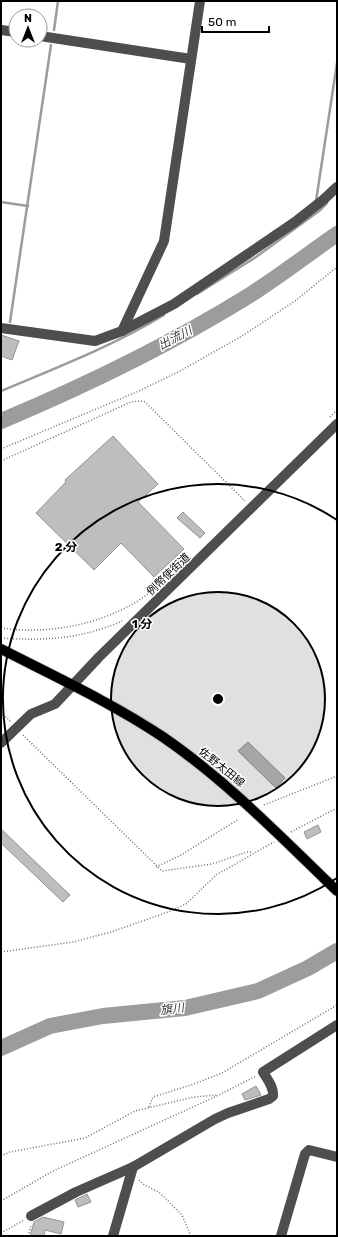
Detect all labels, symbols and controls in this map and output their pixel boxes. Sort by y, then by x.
north arrow [8,8,48,48]
scale bar [202,8,269,34]
text: N [24,12,32,25]
text: 50 m [208,15,236,29]
water label: 出流川 [156,322,196,353]
text: 2 分 [55,540,77,554]
street label: 例幣使街道 [144,551,193,598]
text: 1 分 [132,617,152,631]
centre of rings [211,692,225,706]
street label: 佐野太田線 [196,745,247,790]
water label: 旗川 [159,1000,187,1017]

